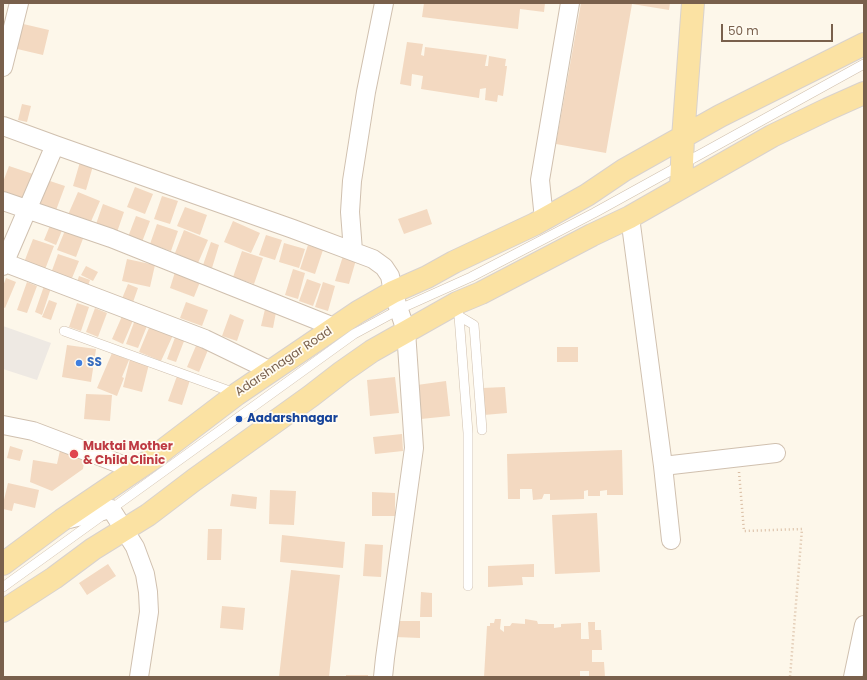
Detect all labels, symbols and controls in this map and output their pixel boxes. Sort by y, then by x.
scale bar [723,16,835,42]
text: 50 m [728,22,759,39]
street label: Adarshnagar Road [233,324,335,400]
place label: SS [87,356,102,370]
marker: SS [74,358,84,368]
place label: Aadarshnagar [247,412,338,426]
marker: Aadarshnagar [234,414,244,424]
place label: Muktai Mother & Child Clinic [83,440,173,468]
marker: Muktai Mother & Child Clinic [68,448,80,460]

